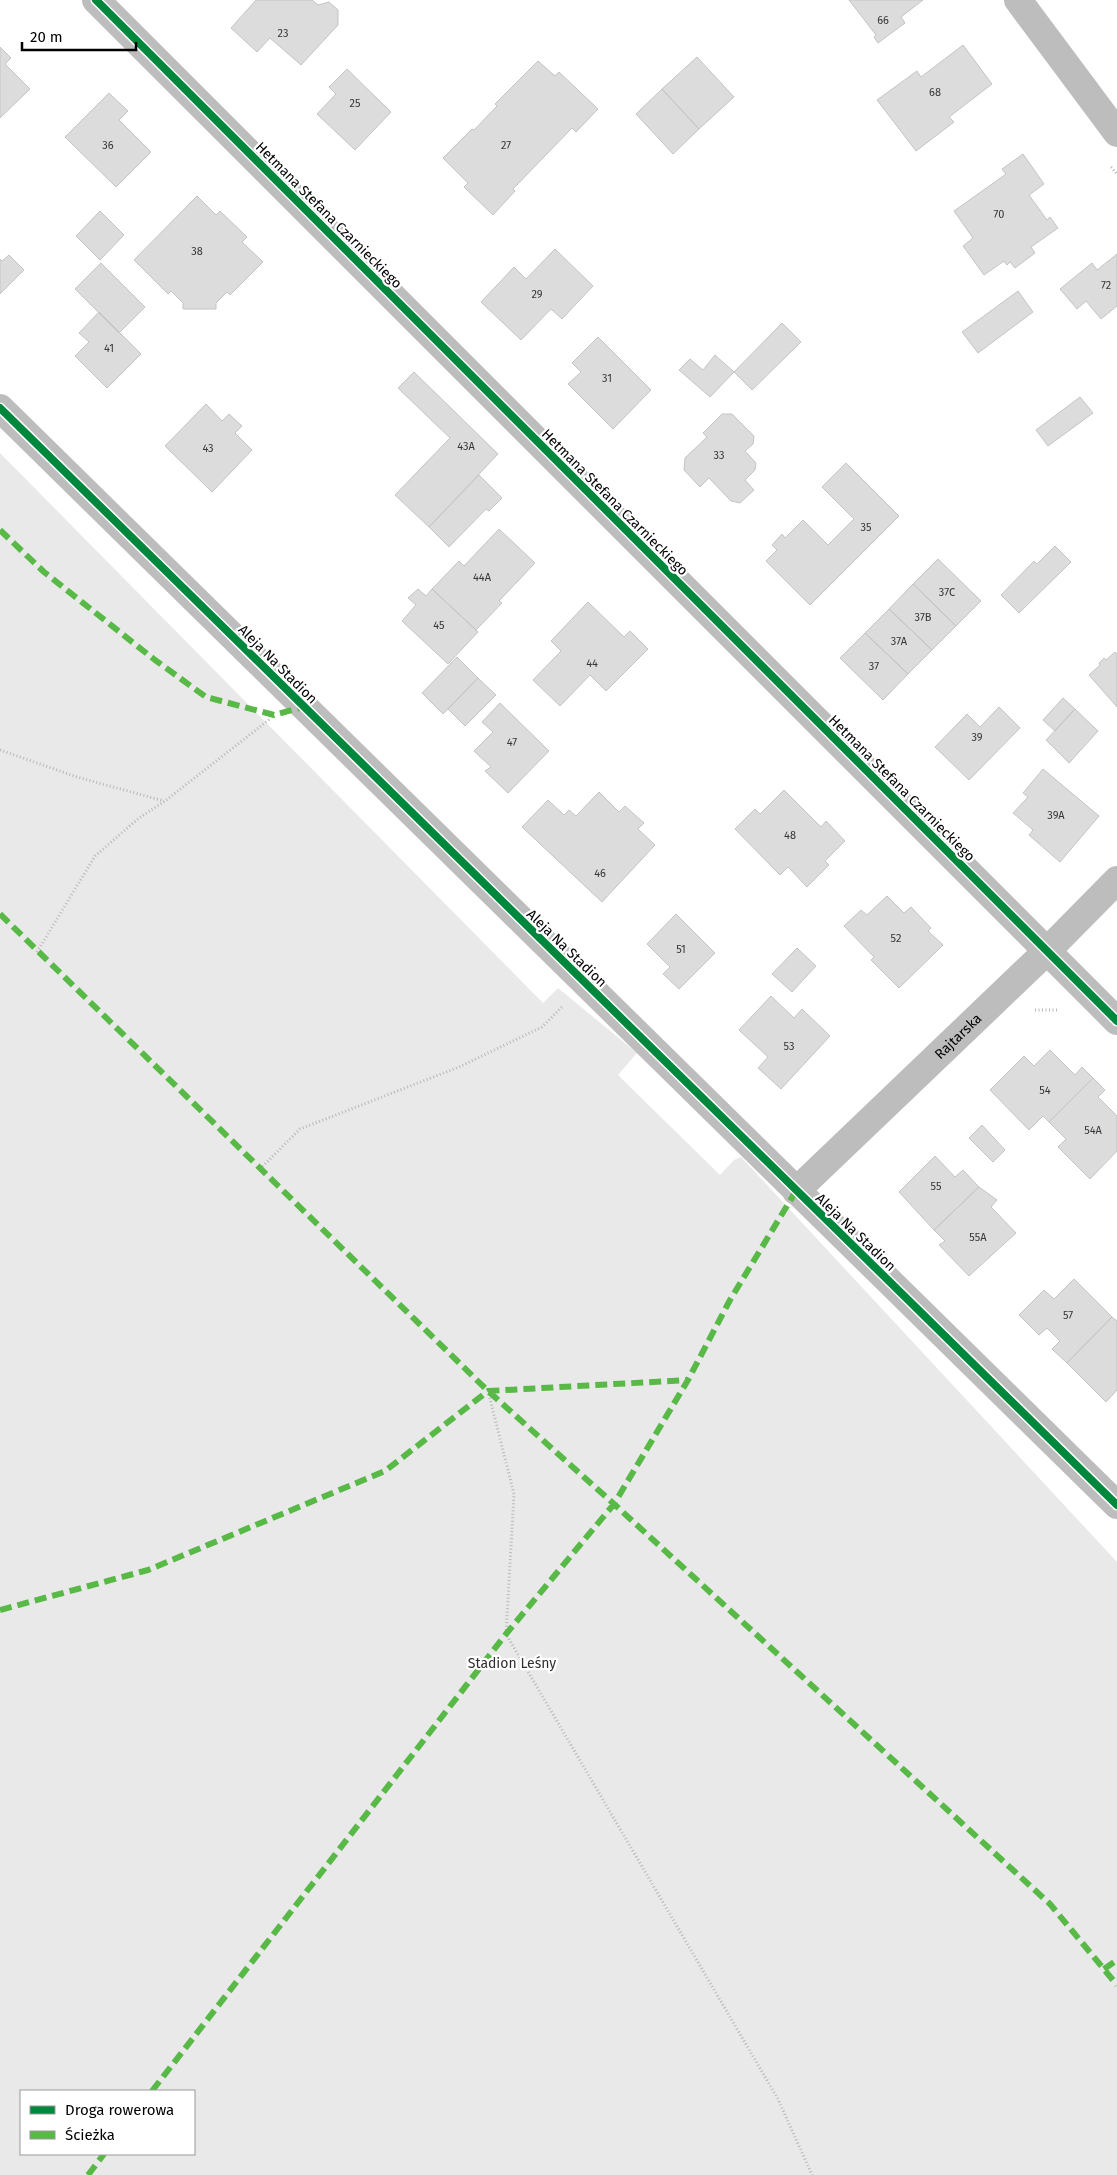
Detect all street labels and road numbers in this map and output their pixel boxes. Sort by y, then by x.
street label: Hetmana Stefana Czarnieckiego [252,139,405,292]
street label: Hetmana Stefana Czarnieckiego [538,426,691,579]
street label: Aleja Na Stadion [235,621,321,707]
street label: Hetmana Stefana Czarnieckiego [825,712,978,865]
street label: Aleja Na Stadion [523,906,610,991]
street label: Rajtarska [931,1010,985,1063]
street label: Aleja Na Stadion [812,1190,899,1275]

